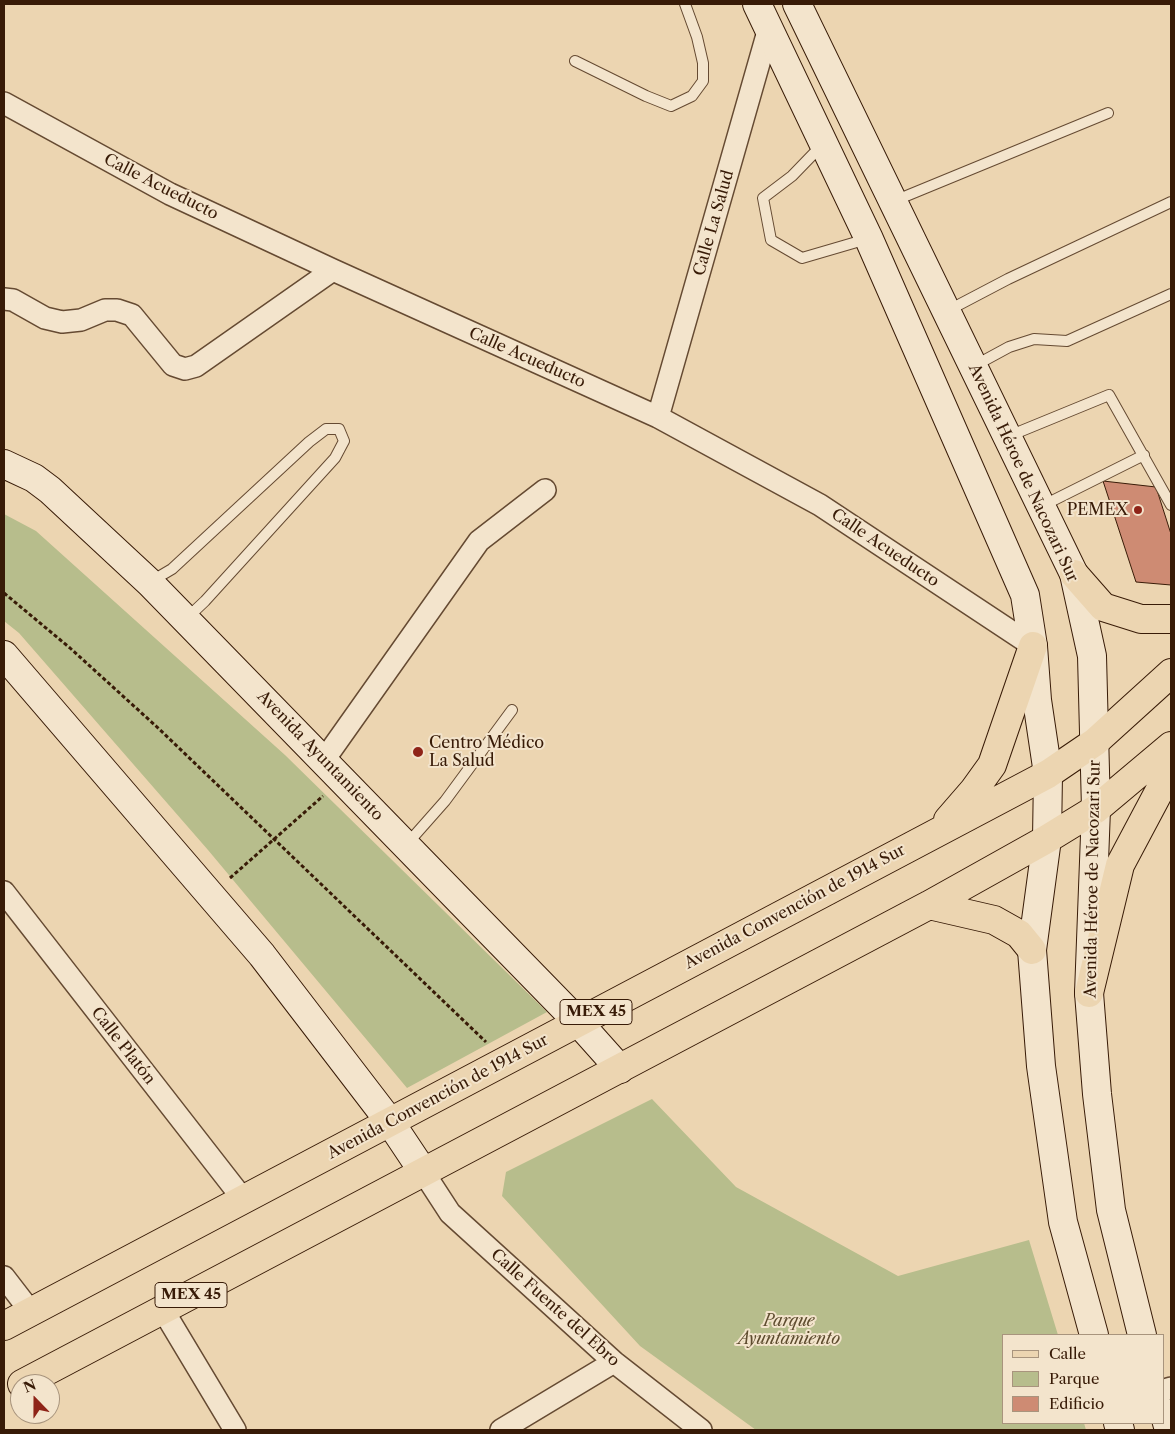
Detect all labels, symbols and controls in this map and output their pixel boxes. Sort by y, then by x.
street label: Calle Acueducto [101,150,221,224]
street label: Calle La Salud [690,168,738,278]
street label: Calle Acueducto [466,324,588,392]
street label: Avenida Héroe de Nacozari Sur [964,361,1082,585]
place label: PEMEX [1067,500,1128,520]
marker: PEMEX [1132,504,1144,516]
street label: Calle Acueducto [827,505,943,591]
street label: Avenida Ayuntamiento [253,687,387,825]
place label: Centro Médico La Salud [429,733,544,771]
marker: Centro Médico La Salud [411,745,425,759]
street label: Avenida Héroe de Nacozari Sur [1081,760,1105,998]
street label: Avenida Convención de 1914 Sur [681,841,909,973]
road number: MEX 45 [560,1000,632,1024]
street label: Calle Platón [87,1004,159,1088]
street label: Avenida Convención de 1914 Sur [324,1031,552,1163]
street label: Calle Fuente del Ebro [487,1245,623,1371]
road number: MEX 45 [155,1282,227,1308]
park label: Parque Ayuntamiento [738,1311,840,1349]
legend [1002,1334,1165,1424]
text: Calle [1049,1344,1086,1363]
text: Parque [1049,1369,1099,1388]
north arrow [10,1374,60,1424]
text: N [21,1375,39,1397]
text: Edificio [1049,1394,1104,1413]

